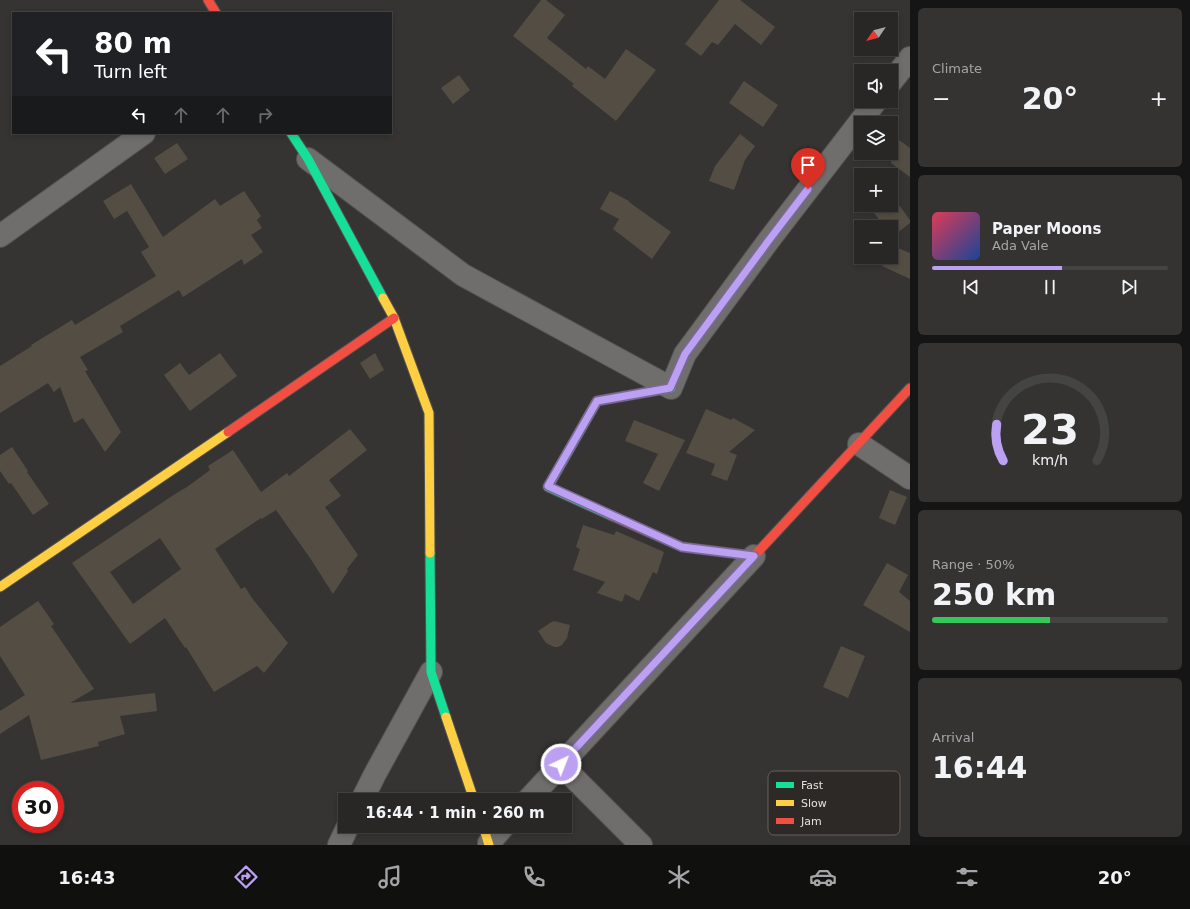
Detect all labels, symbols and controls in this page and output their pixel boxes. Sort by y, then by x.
north arrow [854,12,898,56]
map controls [854,12,898,264]
text: 80 m [94,27,172,60]
icon: left [28,28,80,80]
text: Turn left [94,61,167,82]
text: Climate [932,61,982,76]
button: sound [854,64,898,108]
text: 20° [1022,81,1078,116]
text: − [932,86,950,111]
text: + [1150,86,1168,111]
icon: left [128,104,150,126]
icon: ahead [170,104,192,126]
icon: ahead [212,104,234,126]
icon: right [254,104,276,126]
button: layers [854,116,898,160]
pin [791,148,825,189]
icon: arrive [797,154,819,176]
button: + [854,168,898,212]
button: − [854,220,898,264]
text: Paper Moons [992,220,1101,238]
text: Ada Vale [992,238,1048,253]
icon: previous [960,276,982,298]
icon: pause [1039,276,1061,298]
icon: next [1118,276,1140,298]
text: 23 [1021,404,1079,453]
text: km/h [1032,451,1068,467]
text: Range · 50% [932,557,1015,572]
text: 250 km [932,577,1056,612]
text: Arrival [932,730,974,745]
position arrow [540,743,582,785]
text: 16:44 [932,750,1028,785]
legend [768,771,900,835]
text: Fast [801,779,824,792]
speed limit sign: 30 [12,781,64,833]
text: Slow [801,797,827,810]
text: 16:44 · 1 min · 260 m [365,804,545,822]
text: Jam [800,815,822,828]
icon: directions [232,863,260,891]
icon: music [376,863,404,891]
icon: phone [520,863,548,891]
icon: climate [665,863,693,891]
icon: car [809,863,837,891]
icon: filters [953,863,981,891]
text: 16:43 [58,867,115,888]
text: 20° [1098,867,1132,888]

